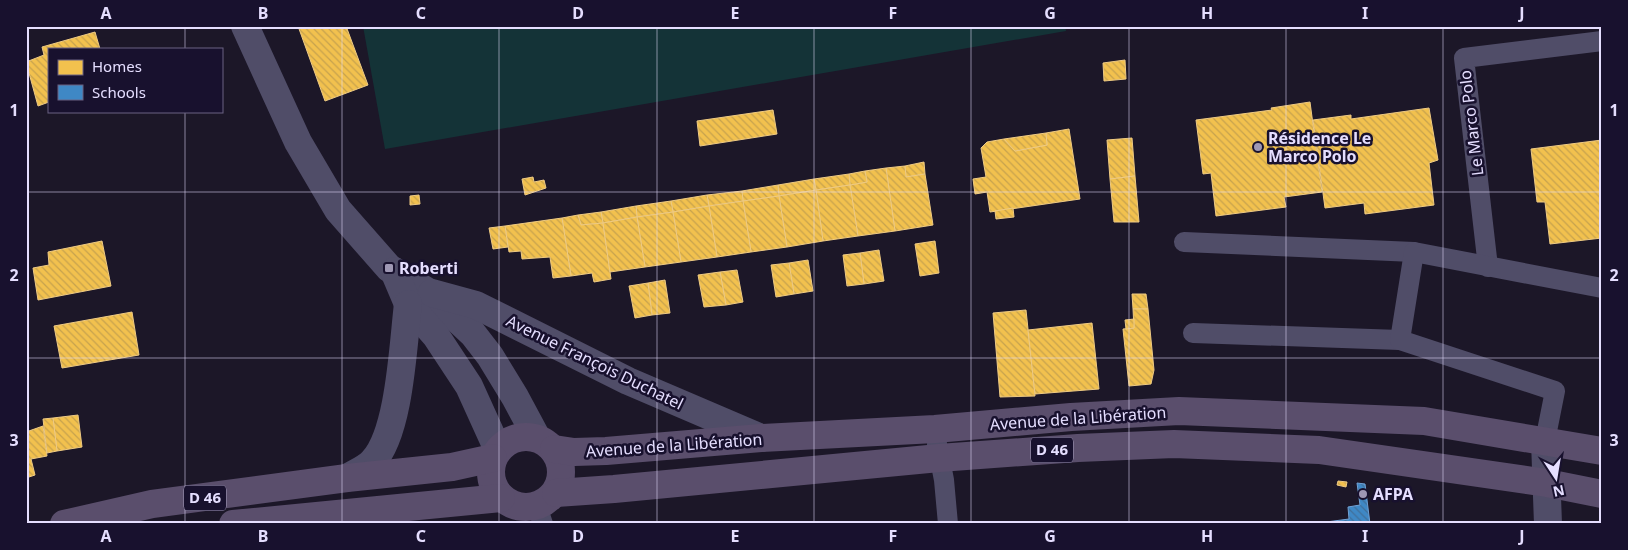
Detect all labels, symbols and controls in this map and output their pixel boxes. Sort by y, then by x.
text: A [100,2,112,24]
text: B [258,2,268,24]
text: C [416,2,426,24]
text: D [572,2,584,24]
text: E [731,2,740,24]
text: F [889,2,897,24]
text: G [1044,2,1056,24]
text: H [1201,2,1213,24]
text: I [1362,2,1368,24]
text: J [1517,2,1525,24]
legend [48,48,222,112]
text: Homes [92,56,142,76]
street label: Le Marco Polo [1454,69,1488,177]
text: Schools [92,82,146,102]
text: 1 [9,99,19,121]
text: 1 [1609,99,1619,121]
place label: Résidence Le Marco Polo [1268,127,1371,167]
marker: Résidence Le Marco Polo [1252,141,1264,153]
place label: Roberti [399,257,458,279]
marker: Roberti [383,262,395,274]
text: 2 [9,264,19,286]
text: 2 [1609,264,1619,286]
street label: Avenue François Duchatel [503,310,687,414]
street label: Avenue de la Libération [989,401,1167,435]
street label: Avenue de la Libération [585,428,763,462]
text: 3 [9,429,19,451]
text: 3 [1609,429,1619,451]
road number: D 46 [1031,438,1073,462]
north arrow [1530,452,1580,502]
text: N [1551,481,1566,502]
place label: AFPA [1373,483,1414,505]
road number: D 46 [184,486,226,510]
marker: AFPA [1357,488,1369,500]
text: A [100,525,112,547]
text: B [258,525,268,547]
text: C [416,525,426,547]
text: D [572,525,584,547]
text: E [731,525,740,547]
text: F [889,525,897,547]
text: G [1044,525,1056,547]
text: H [1201,525,1213,547]
text: I [1362,525,1368,547]
text: J [1517,525,1525,547]

